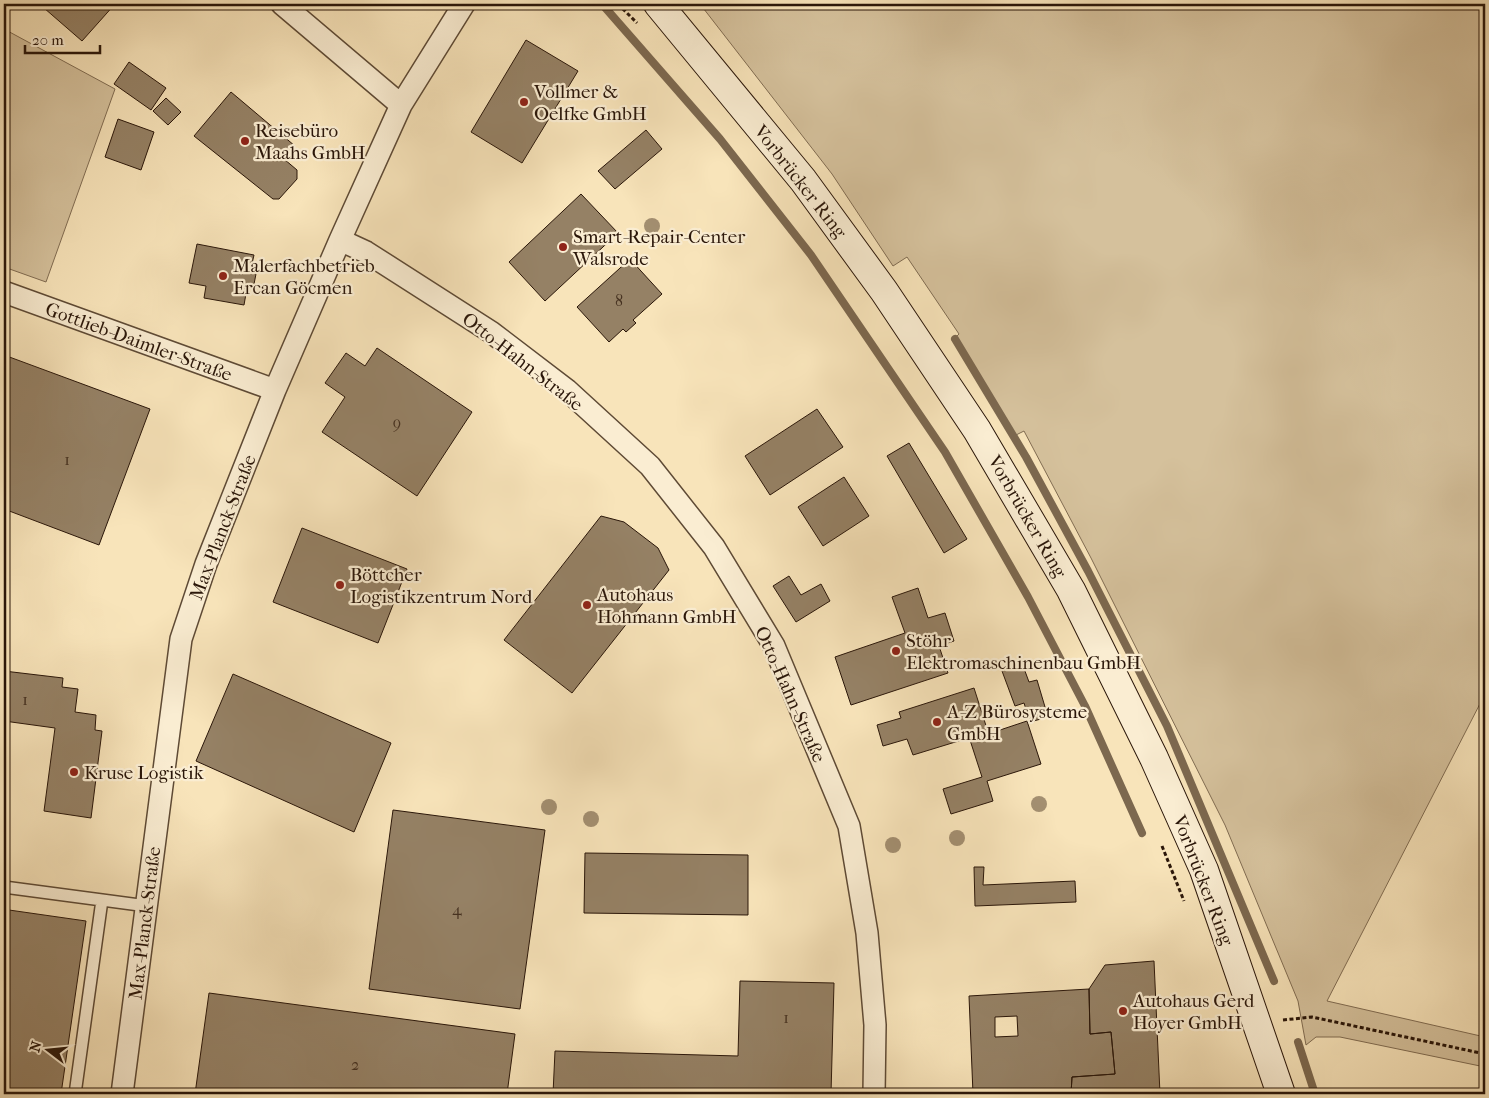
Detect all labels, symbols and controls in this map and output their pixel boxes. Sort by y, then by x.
scale bar [25,22,100,54]
text: 20 m [32,31,64,49]
place label: Vollmer & Oelfke GmbH [533,81,647,125]
marker: Vollmer & Oelfke GmbH [518,96,530,108]
place label: Reisebüro Maahs GmbH [255,120,366,164]
street label: Vorbrücker Ring [749,120,852,243]
marker: Reisebüro Maahs GmbH [239,135,251,147]
place label: Smart-Repair-Center Walsrode [572,226,746,270]
marker: Smart-Repair-Center Walsrode [557,241,569,253]
place label: Malerfachbetrieb Ercan Göcmen [233,255,375,299]
marker: Malerfachbetrieb Ercan Göcmen [217,270,229,282]
house number: 8 [615,291,623,310]
street label: Gottlieb-Daimler-Straße [42,298,235,386]
street label: Otto-Hahn-Straße [458,308,587,416]
house number: 9 [393,413,401,432]
house number: 1 [64,450,70,469]
street label: Vorbrücker Ring [983,451,1071,582]
street label: Max-Planck-Straße [185,452,261,603]
place label: Böttcher Logistikzentrum Nord [350,564,533,608]
marker: Böttcher Logistikzentrum Nord [334,579,346,591]
place label: Autohaus Hohmann GmbH [596,584,737,628]
marker: Autohaus Hohmann GmbH [581,599,593,611]
street label: Otto-Hahn-Straße [750,623,830,766]
place label: Stöhr Elektromaschinenbau GmbH [906,630,1141,674]
marker: Stöhr Elektromaschinenbau GmbH [890,645,902,657]
house number: 1 [22,690,28,709]
place label: A-Z Bürosysteme GmbH [946,701,1087,745]
marker: A-Z Bürosysteme GmbH [931,716,943,728]
place label: Kruse Logistik [84,762,204,784]
marker: Kruse Logistik [68,766,80,778]
street label: Vorbrücker Ring [1168,811,1238,949]
street label: Max-Planck-Straße [125,845,165,1001]
house number: 4 [452,900,462,919]
place label: Autohaus Gerd Hoyer GmbH [1132,990,1255,1034]
marker: Autohaus Gerd Hoyer GmbH [1117,1005,1129,1017]
house number: 1 [783,1008,789,1027]
north arrow [22,1026,72,1076]
text: N [26,1039,46,1054]
house number: 2 [351,1055,359,1074]

